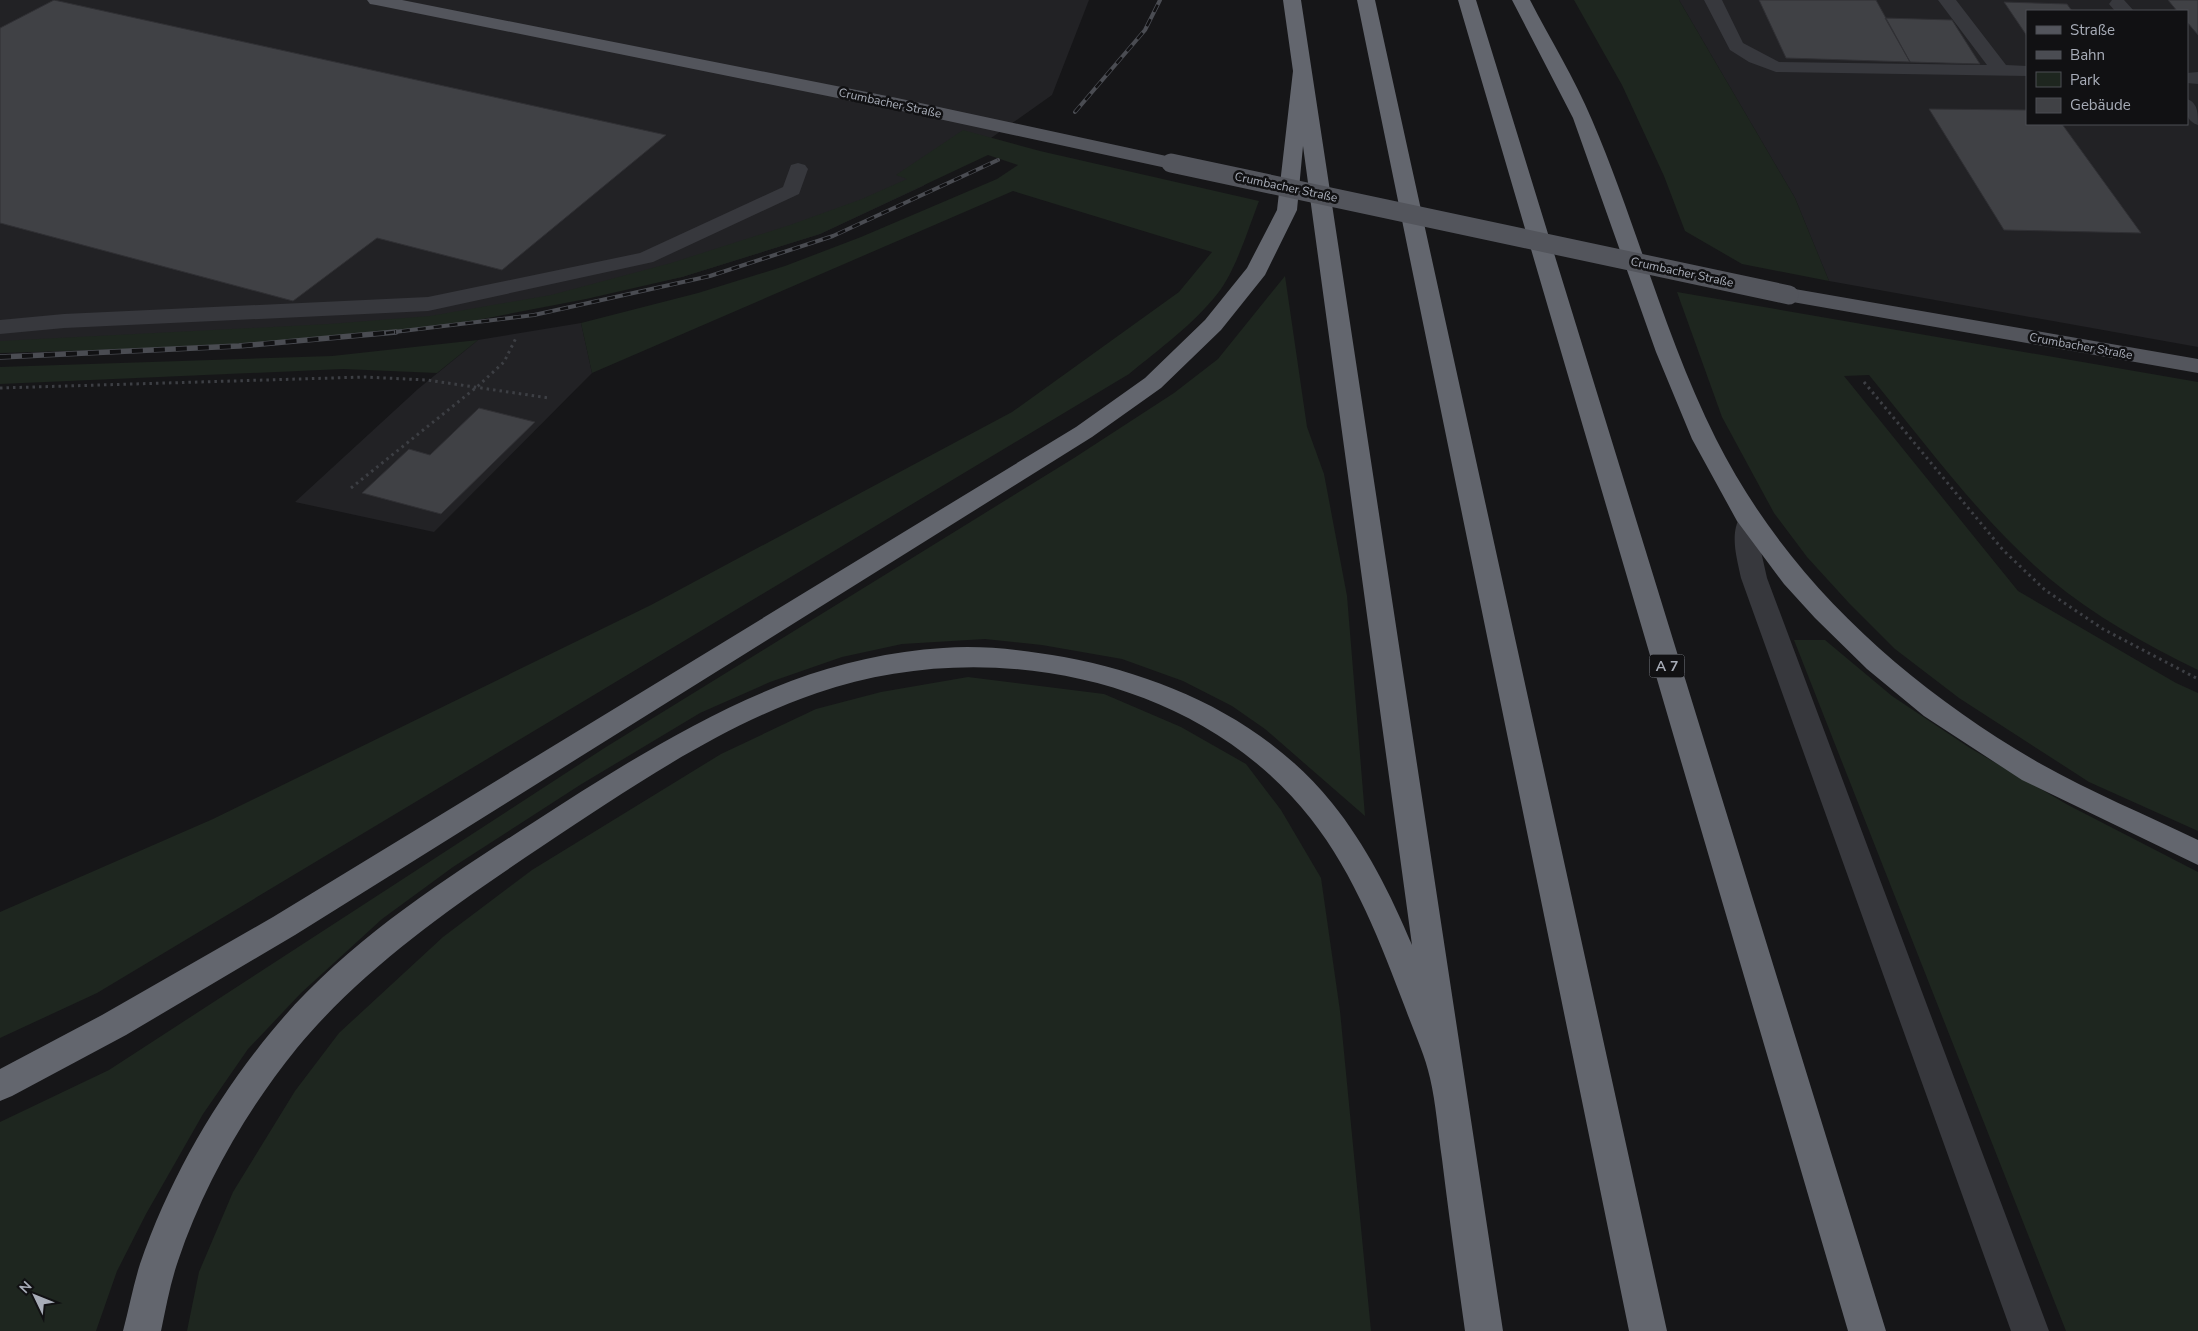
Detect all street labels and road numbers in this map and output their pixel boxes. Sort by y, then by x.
street label: Crumbacher Straße [837,84,943,122]
street label: Crumbacher Straße [1233,168,1339,206]
street label: Crumbacher Straße [1629,253,1735,291]
street label: Crumbacher Straße [2028,329,2134,363]
road number: A 7 [1650,654,1684,678]

